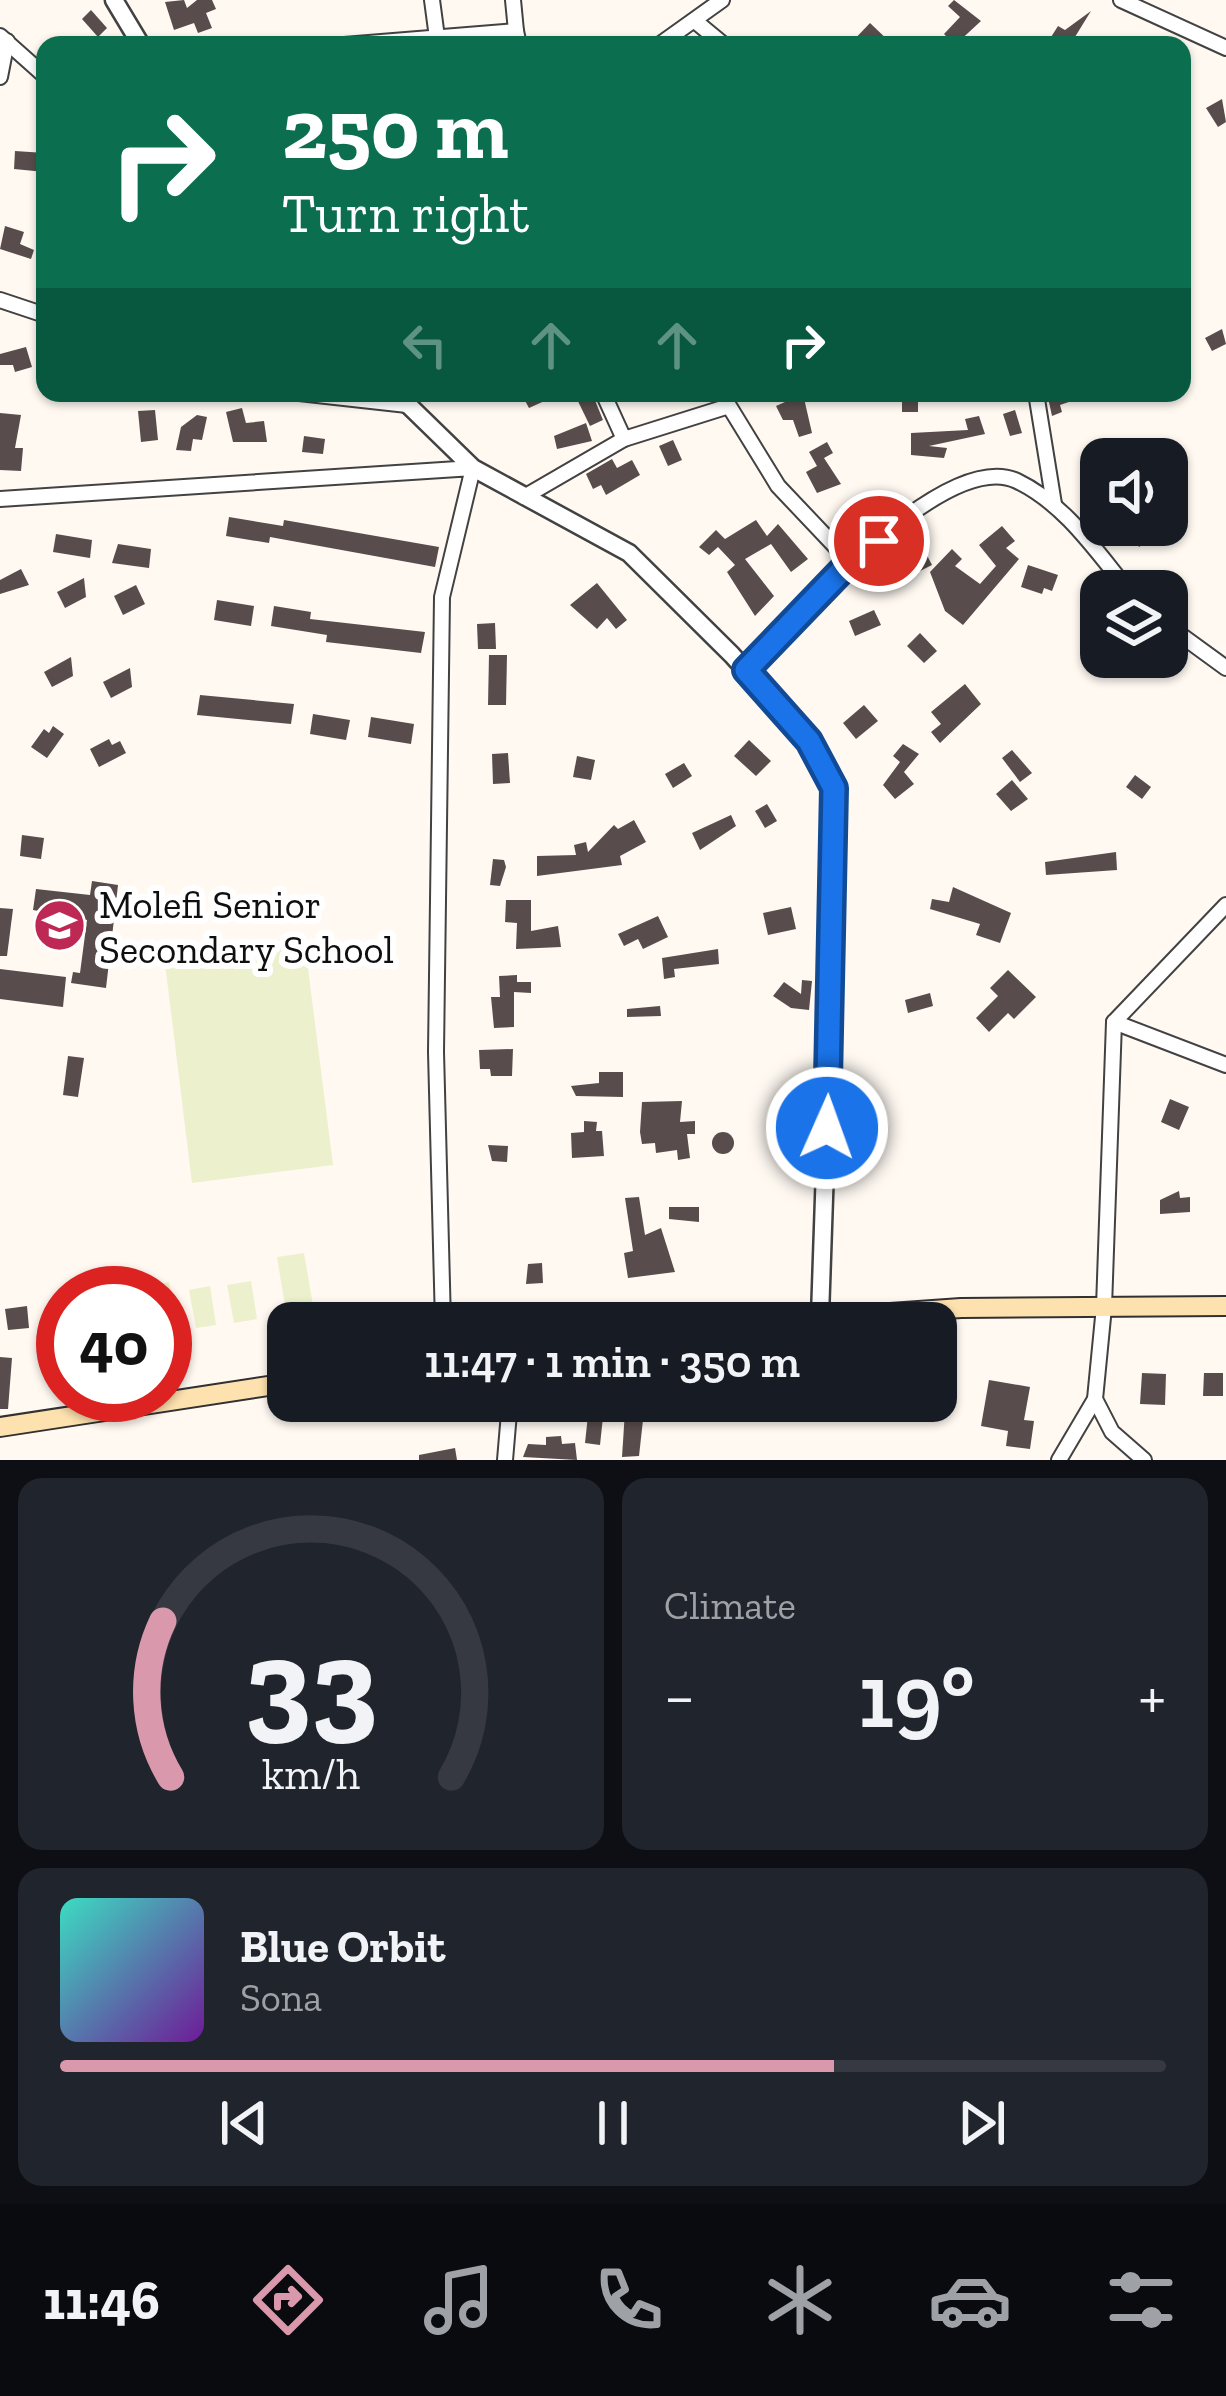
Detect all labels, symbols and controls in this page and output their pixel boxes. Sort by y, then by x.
text: 250 m [282,79,509,180]
icon: right [84,84,240,240]
text: Turn right [282,181,529,246]
icon: left [392,312,458,378]
icon: ahead [518,312,584,378]
icon: ahead [644,312,710,378]
icon: right [770,312,836,378]
map controls [1080,438,1188,678]
button: sound [1080,438,1188,546]
pin [828,490,930,592]
icon: arrive [846,508,912,574]
button: layers [1080,570,1188,678]
place label: Molefi Senior Secondary School [99,881,394,973]
school or university icon: Molefi Senior Secondary School [32,898,88,954]
position arrow [764,1065,890,1191]
speed limit sign: 40 [36,1266,192,1422]
text: 11:47 · 1 min · 350 m [424,1335,800,1389]
text: Climate [664,1582,796,1629]
text: 33 [244,1608,378,1758]
text: 19° [858,1642,975,1750]
text: − [664,1657,695,1736]
text: + [1138,1657,1166,1736]
text: km/h [262,1749,360,1800]
text: Blue Orbit [240,1920,445,1974]
text: Sona [240,1974,322,2021]
icon: previous [211,2090,277,2156]
icon: pause [580,2090,646,2156]
icon: next [949,2090,1015,2156]
icon: directions [246,2258,330,2342]
icon: music [417,2258,501,2342]
icon: phone [587,2258,671,2342]
icon: climate [758,2258,842,2342]
icon: car [928,2258,1012,2342]
icon: filters [1099,2258,1183,2342]
text: 11:46 [43,2268,160,2333]

